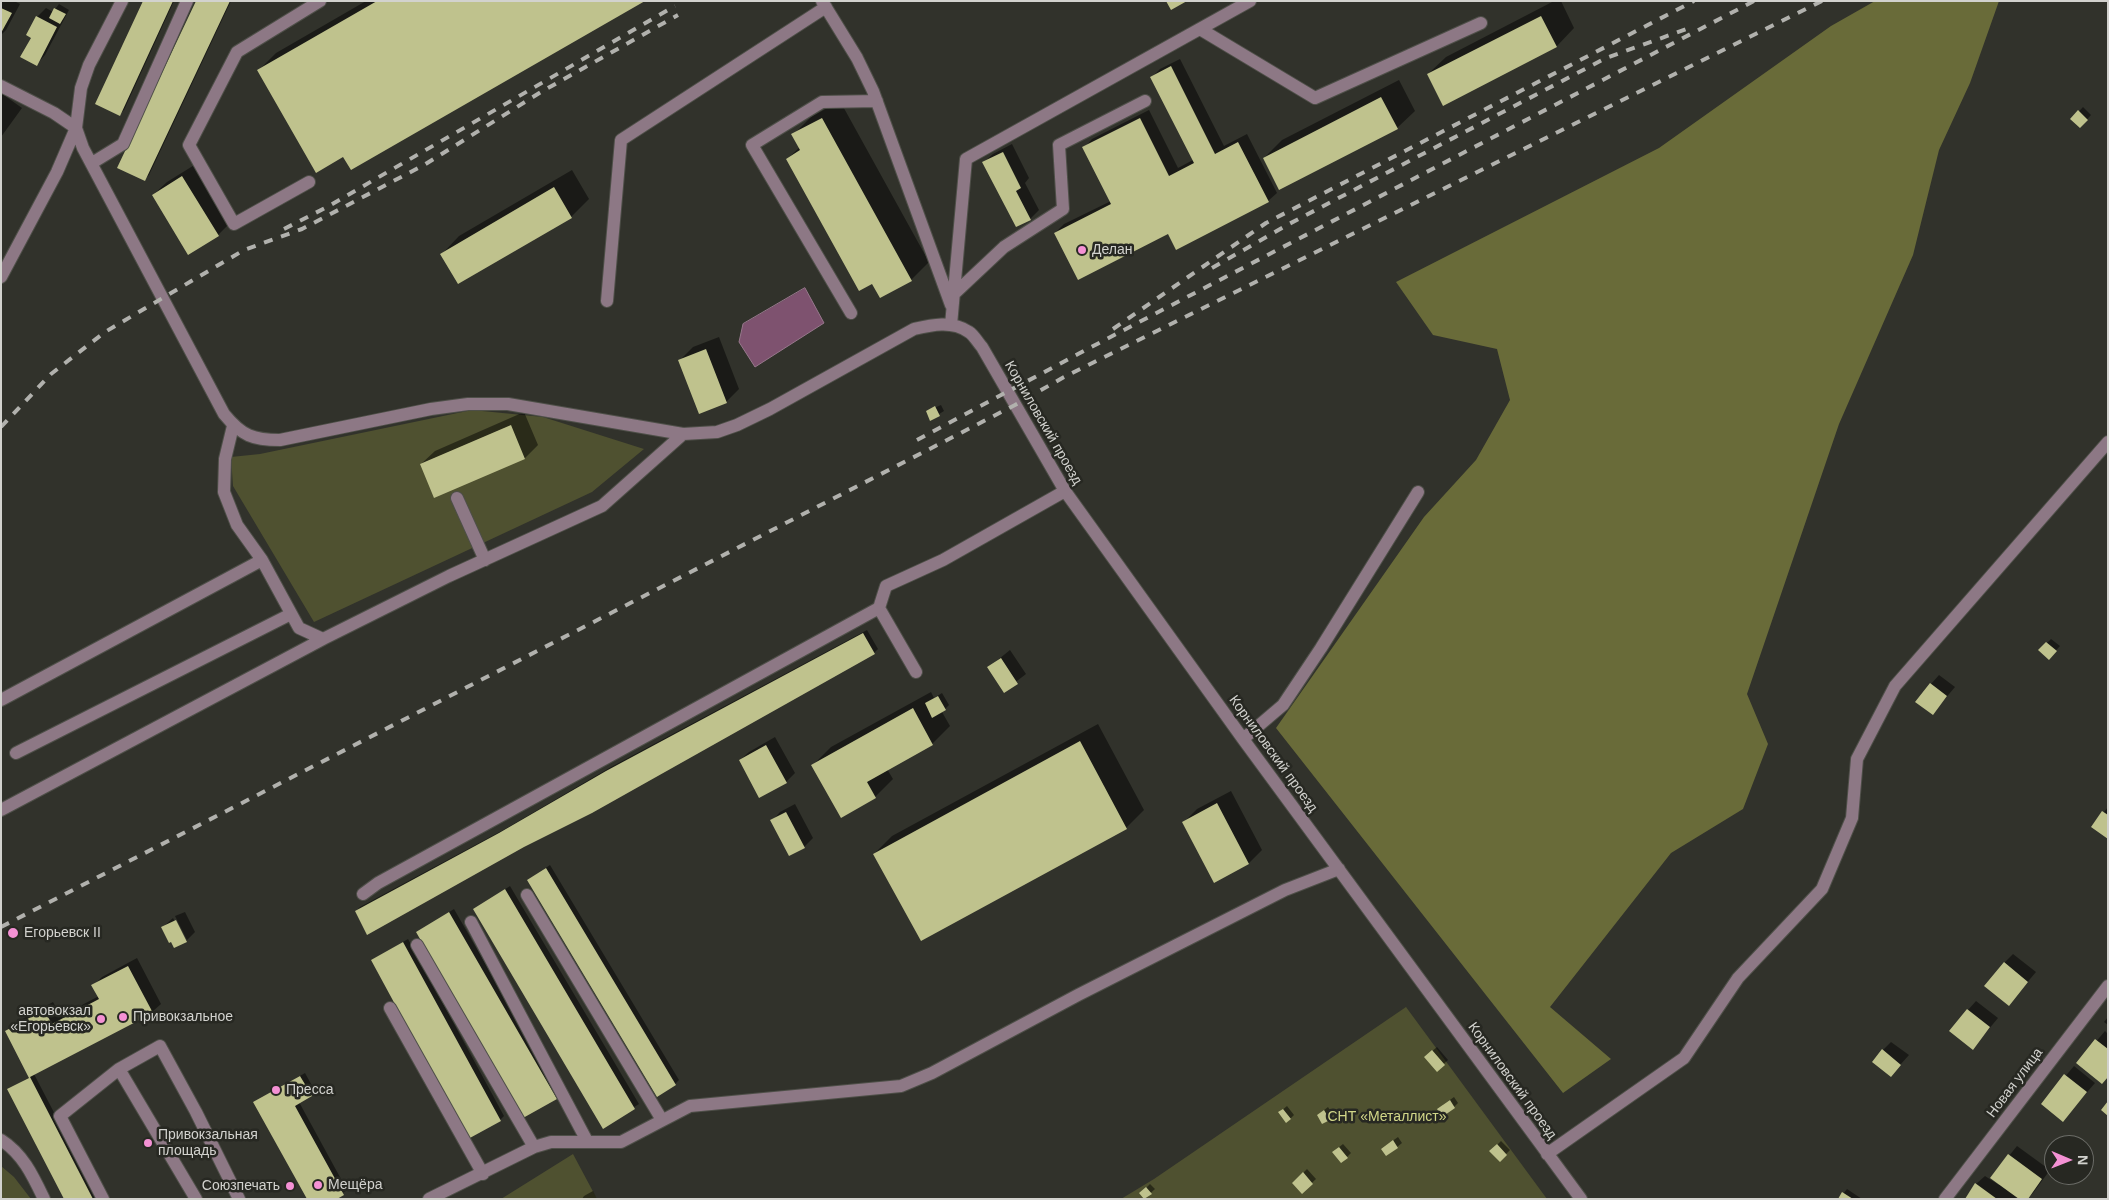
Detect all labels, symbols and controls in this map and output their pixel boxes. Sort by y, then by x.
place label: Делан [1092,242,1132,258]
marker: Делан [1076,244,1088,256]
street label: Корниловский проезд [1001,358,1085,488]
street label: Корниловский проезд [1225,692,1321,816]
place label: Егорьевск II [24,925,101,941]
marker: Егорьевск II [6,926,20,940]
place label: автовокзал «Егорьевск» [10,1003,91,1036]
place label: Привокзальное [133,1009,233,1025]
marker: Привокзальное [117,1011,129,1023]
marker: автовокзал «Егорьевск» [95,1013,107,1025]
street label: Корниловский проезд [1464,1019,1560,1143]
street label: Новая улица [1983,1045,2047,1121]
place label: Пресса [286,1082,333,1098]
marker: Пресса [270,1084,282,1096]
park label: СНТ «Металлист» [1328,1109,1446,1125]
place label: Привокзальная площадь [158,1127,258,1160]
north arrow [2044,1135,2094,1185]
marker: Привокзальная площадь [142,1137,154,1149]
text: N [2075,1155,2091,1165]
place label: Мещёра [328,1177,382,1193]
place label: Союзпечать [202,1178,280,1194]
marker: Мещёра [312,1179,324,1191]
marker: Союзпечать [284,1180,296,1192]

